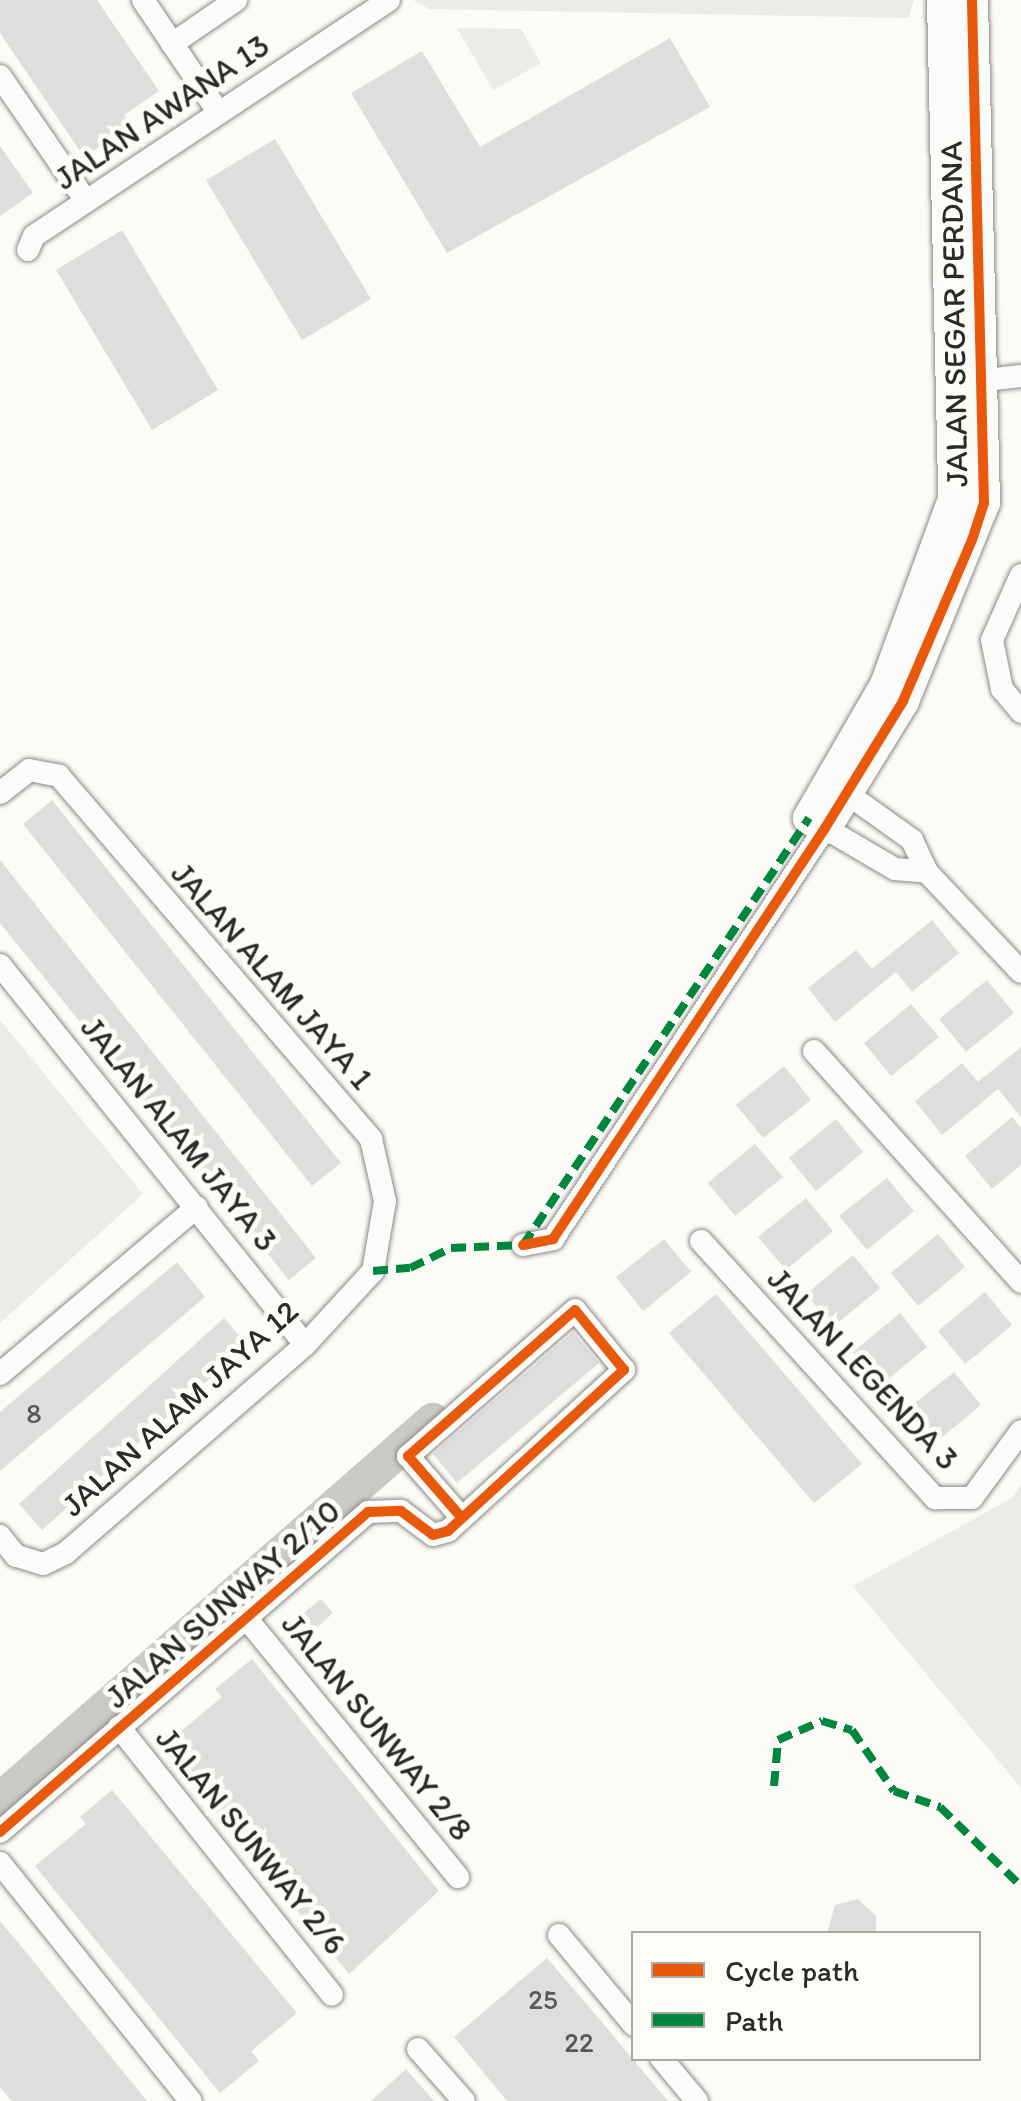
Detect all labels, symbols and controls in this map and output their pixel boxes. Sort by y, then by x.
street label: JALAN AWANA 13 [47,26,277,198]
street label: JALAN SEGAR PERDANA [932,141,976,487]
street label: JALAN ALAM JAYA 1 [163,855,381,1097]
street label: JALAN ALAM JAYA 3 [73,1009,285,1259]
street label: JALAN LEGENDA 3 [759,1260,967,1478]
street label: JALAN ALAM JAYA 12 [54,1292,306,1524]
house number: 8 [26,1396,42,1430]
street label: JALAN SUNWAY 2/10 [97,1491,349,1717]
street label: JALAN SUNWAY 2/8 [273,1605,481,1849]
street label: JALAN SUNWAY 2/6 [147,1719,355,1963]
legend [631,1931,981,2061]
text: Cycle path [725,1952,859,1989]
house number: 25 [528,1982,558,2016]
text: Path [725,2002,783,2039]
house number: 22 [564,2025,594,2059]

